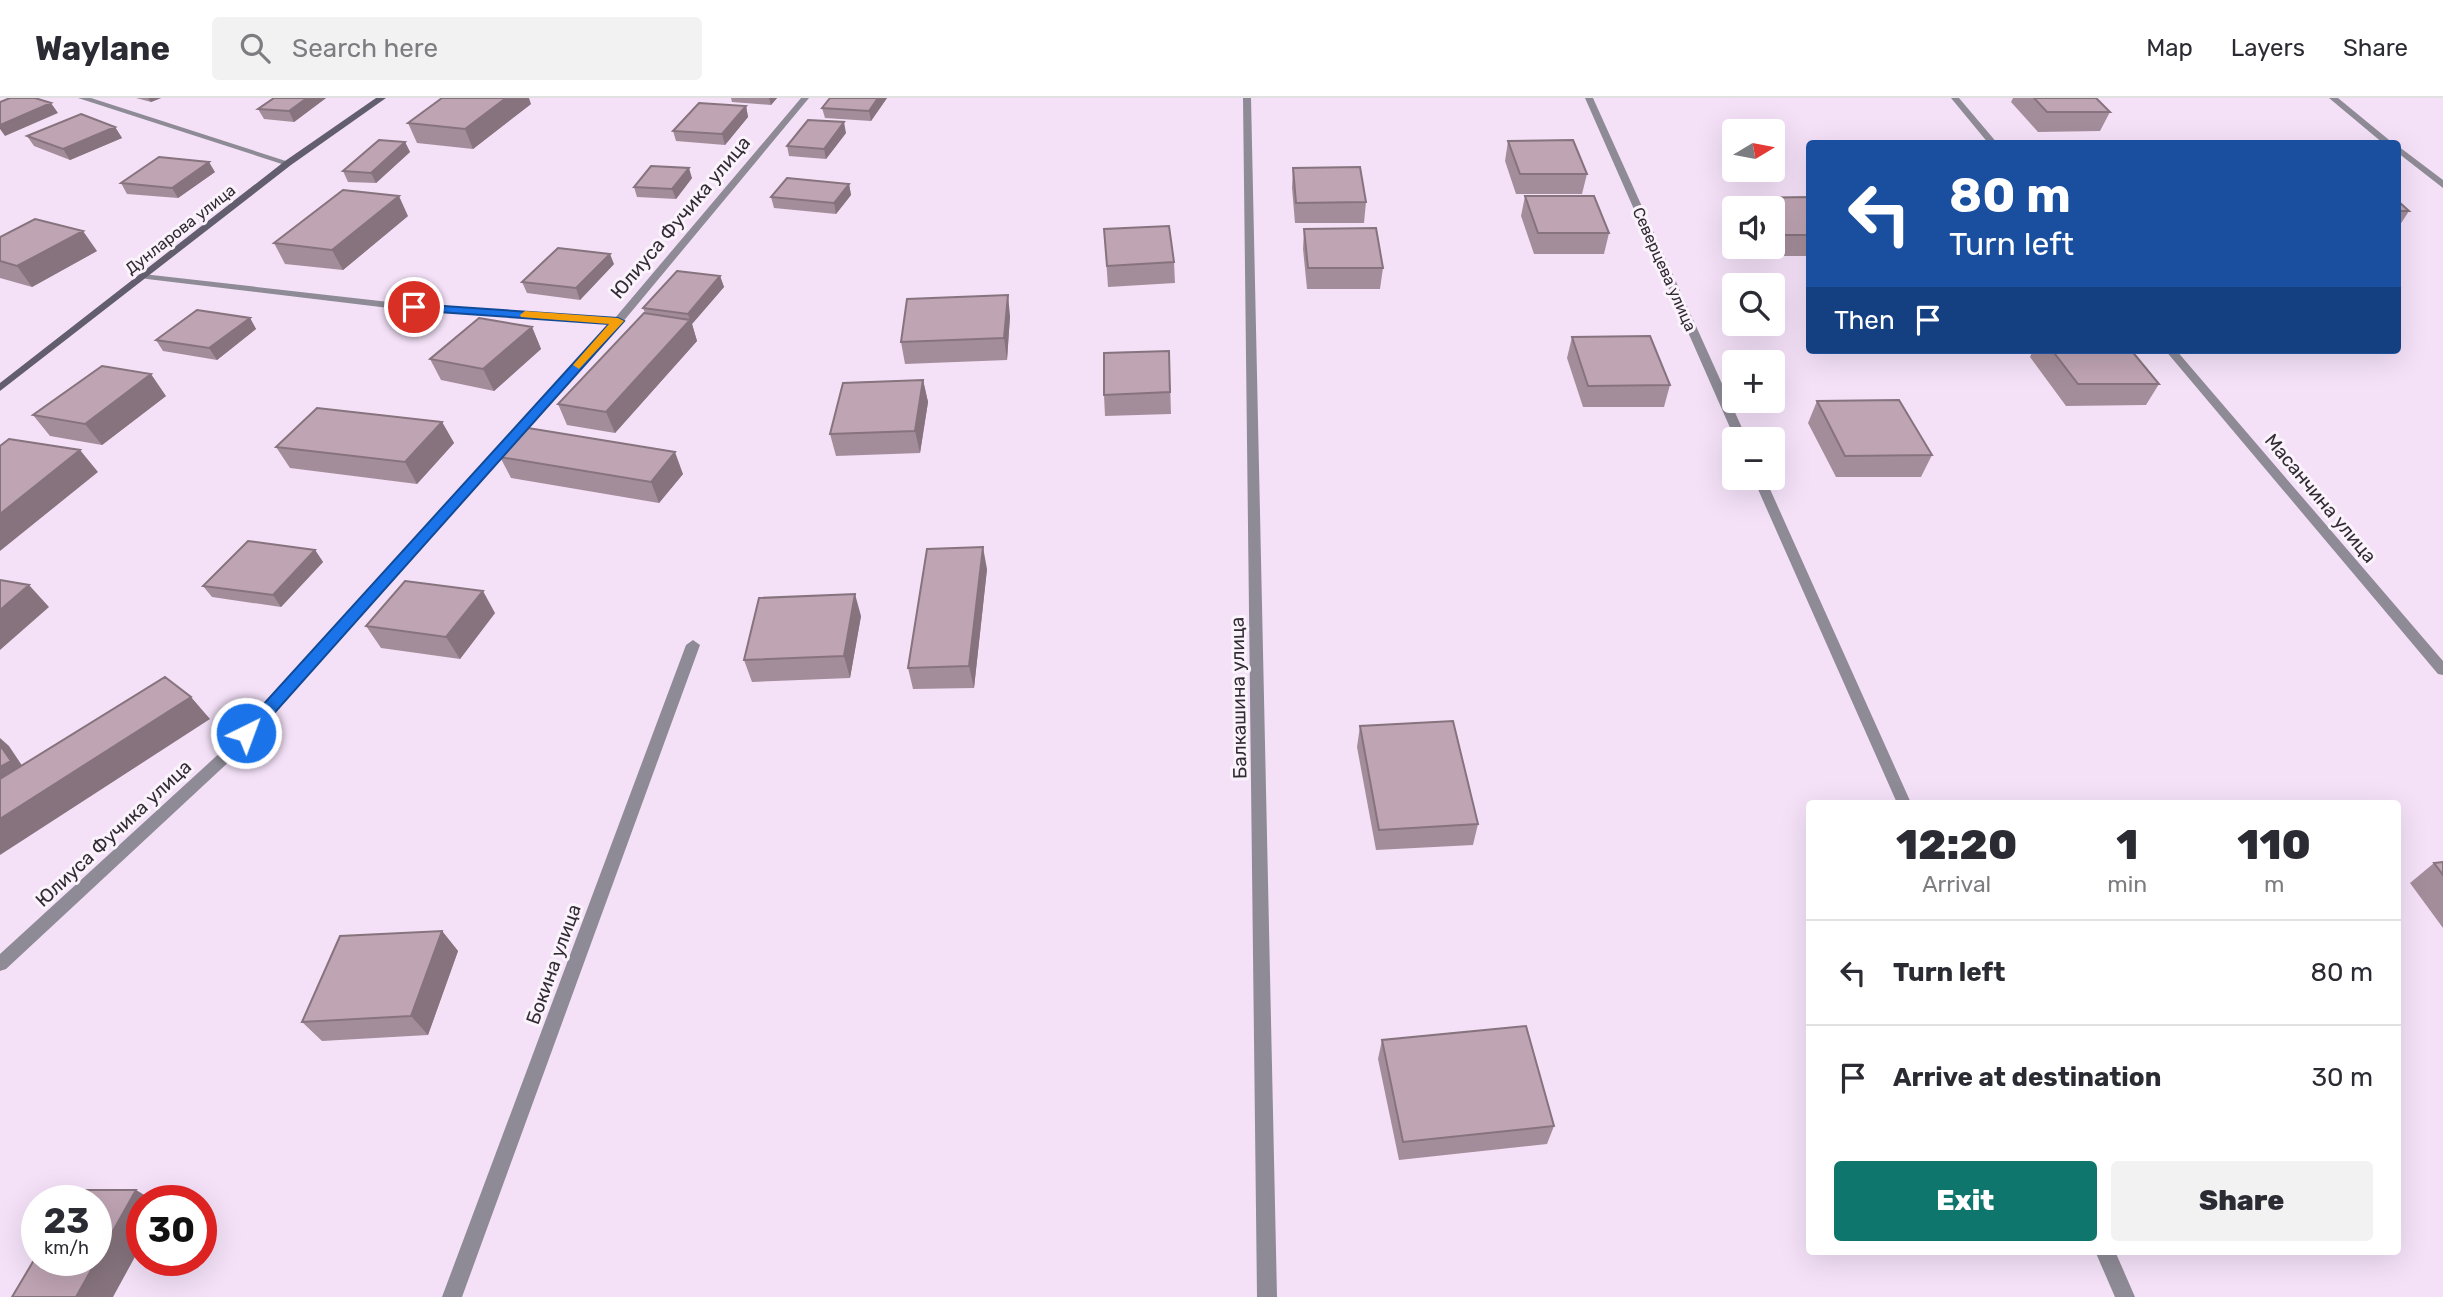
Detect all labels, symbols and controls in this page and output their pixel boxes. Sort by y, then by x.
search box [212,17,702,80]
text: Waylane [35,29,170,68]
icon: search [236,29,274,67]
text: Search here [292,33,438,64]
text: Map [2146,34,2193,62]
text: Layers [2231,34,2305,62]
text: Share [2343,34,2408,62]
north arrow [1722,119,1785,182]
map controls [1722,119,1785,490]
street label: Юлиуса Фучика улица [606,131,755,303]
text: 80 m [1949,166,2071,224]
icon: left [1834,168,1925,259]
street label: Дунларова улица [121,181,239,278]
button: sound [1722,196,1785,259]
street label: Северцева улица [1629,204,1700,334]
text: Turn left [1949,225,2074,263]
button: search [1722,273,1785,336]
pin [384,277,444,337]
icon: arrive [395,288,433,326]
icon: arrive [1909,301,1947,339]
text: Then [1834,305,1895,336]
button: + [1722,350,1785,413]
button: − [1722,427,1785,490]
street label: Масанчина улица [2260,429,2381,568]
street label: Балкашина улица [1226,617,1251,779]
position arrow [209,696,283,770]
street label: Юлиуса Фучика улица [31,755,196,912]
text: 12:20 [1896,820,2017,870]
text: 1 [2116,820,2138,870]
text: 110 [2237,820,2311,870]
text: Arrival [1922,870,1991,898]
text: min [2107,870,2147,898]
text: m [2264,870,2284,898]
street label: Бокина улица [521,901,586,1027]
icon: left [1834,954,1872,992]
text: Turn left [1893,957,2005,988]
text: 80 m [2310,957,2373,988]
icon: arrive [1834,1059,1872,1097]
text: Arrive at destination [1893,1062,2161,1093]
text: 30 m [2311,1062,2373,1093]
button: Exit [1834,1161,2097,1241]
button: Share [2111,1161,2373,1241]
speed limit sign: 30 [126,1185,217,1276]
text: 23 [44,1200,89,1242]
text: km/h [44,1237,89,1259]

